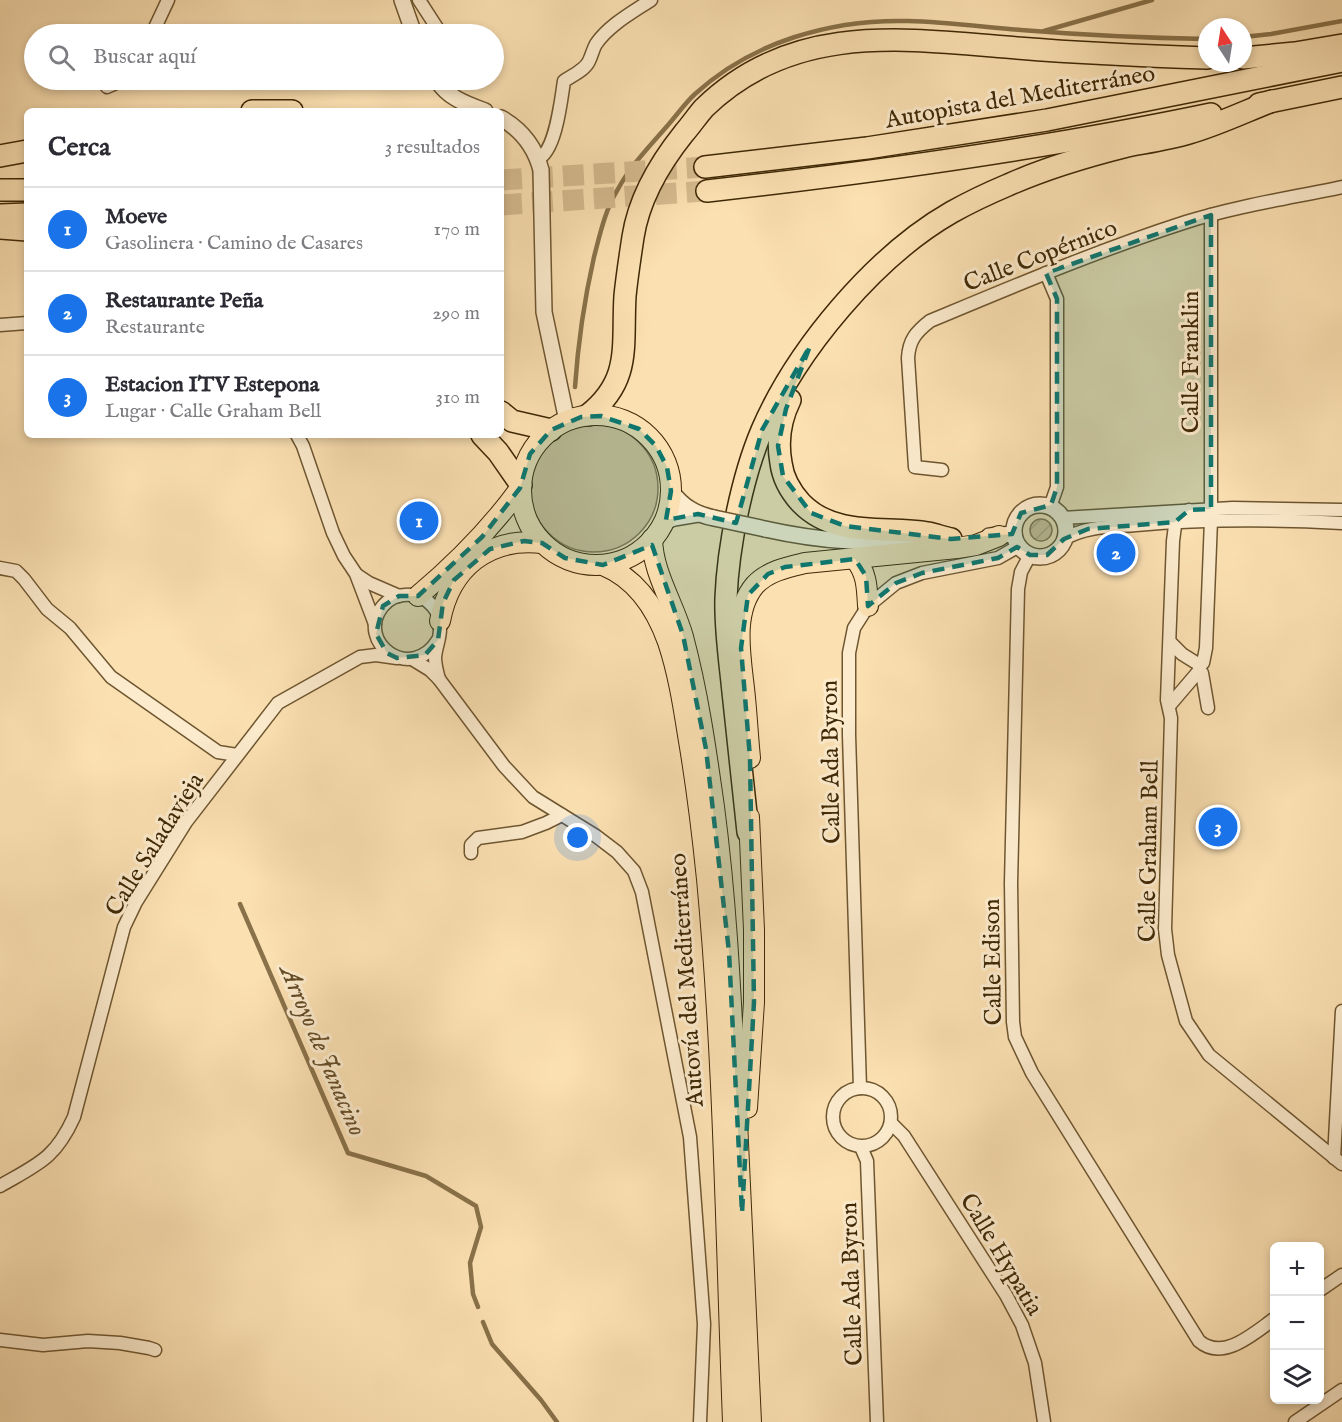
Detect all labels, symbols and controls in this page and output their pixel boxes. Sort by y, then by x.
north arrow [1198,18,1252,72]
search box [24,24,504,90]
icon: search [45,41,78,74]
text: Buscar aquí [93,43,196,71]
street label: Autopista del Mediterráneo [882,58,1158,137]
text: Cerca [48,131,110,164]
text: 3 resultados [385,135,480,160]
text: Moeve [105,203,167,231]
street label: Calle Copérnico [959,213,1122,300]
text: 1 [64,217,71,242]
text: 170 m [434,217,480,242]
text: Gasolinera · Camino de Casares [105,231,363,256]
text: Restaurante Peña [105,287,263,315]
street label: Calle Franklin [1176,291,1207,433]
text: 2 [63,301,72,326]
text: 290 m [432,301,480,326]
text: Restaurante [105,315,205,340]
text: Estacion ITV Estepona [105,371,319,399]
text: 3 [64,385,71,410]
text: 310 m [436,385,480,410]
text: Lugar · Calle Graham Bell [105,399,321,424]
pin: 1 [400,498,438,544]
pin: 2 [1096,530,1136,576]
street label: Calle Ada Byron [815,680,848,844]
street label: Calle Graham Bell [1132,759,1167,942]
street label: Calle Saladavieja [99,767,212,922]
pin: 3 [1198,804,1238,850]
your location [563,823,592,852]
street label: Autovía del Mediterráneo [663,852,712,1109]
street label: Calle Edison [977,898,1010,1026]
water label: Arroyo de Janacino [271,957,373,1141]
street label: Calle Hypatia [952,1188,1050,1322]
street label: Calle Ada Byron [834,1201,871,1366]
map controls [1270,1242,1324,1404]
button: + [1270,1242,1324,1296]
button: − [1270,1296,1324,1350]
button: layers [1270,1350,1324,1404]

